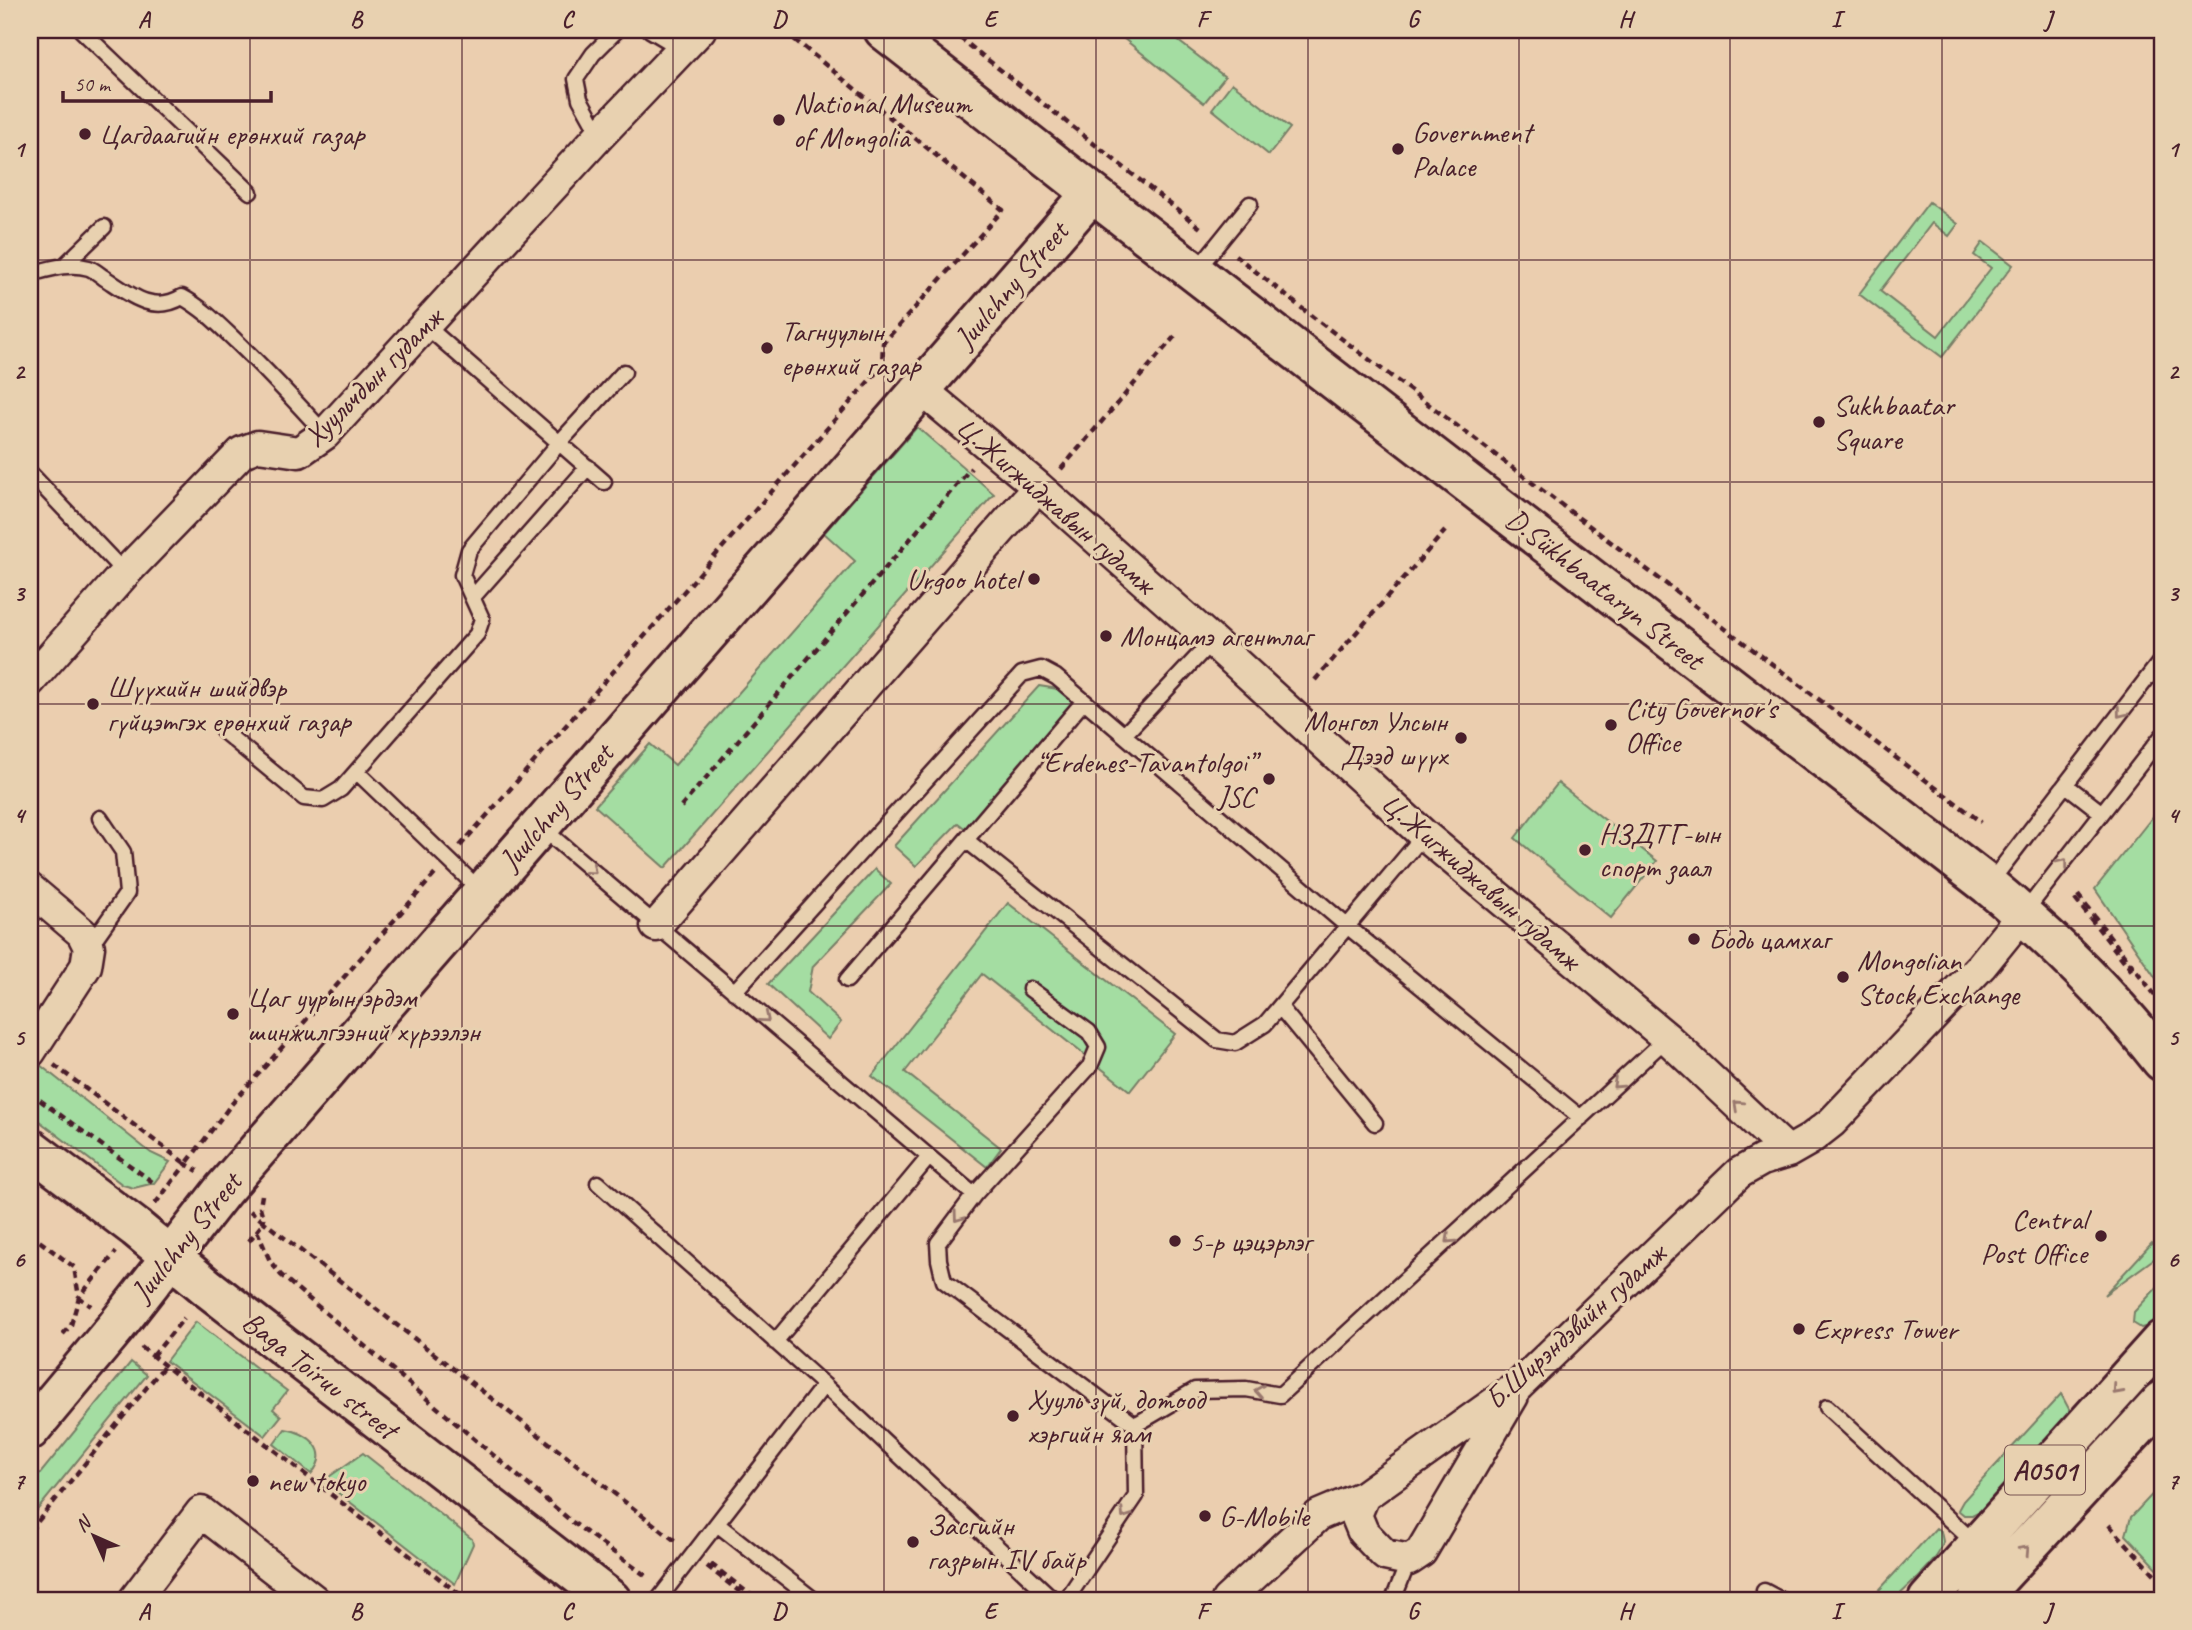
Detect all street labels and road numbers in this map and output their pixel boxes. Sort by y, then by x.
street label: Juulchny Street [944,211,1078,358]
street label: Хуульчдын гудамж [295,298,452,455]
street label: Ц.Жигжиджавын гудамж [948,408,1166,604]
street label: D.Sükhbaataryn Street [1499,500,1714,680]
street label: Juulchny Street [489,733,623,880]
street label: Ц.Жигжиджавын гудамж [1373,784,1591,980]
street label: Juulchny Street [121,1162,252,1311]
street label: Б.Ширэндэвийн гудамж [1477,1233,1675,1417]
street label: Baga Toiruu street [235,1303,408,1450]
road number: A0501 [2005,1446,2085,1494]

